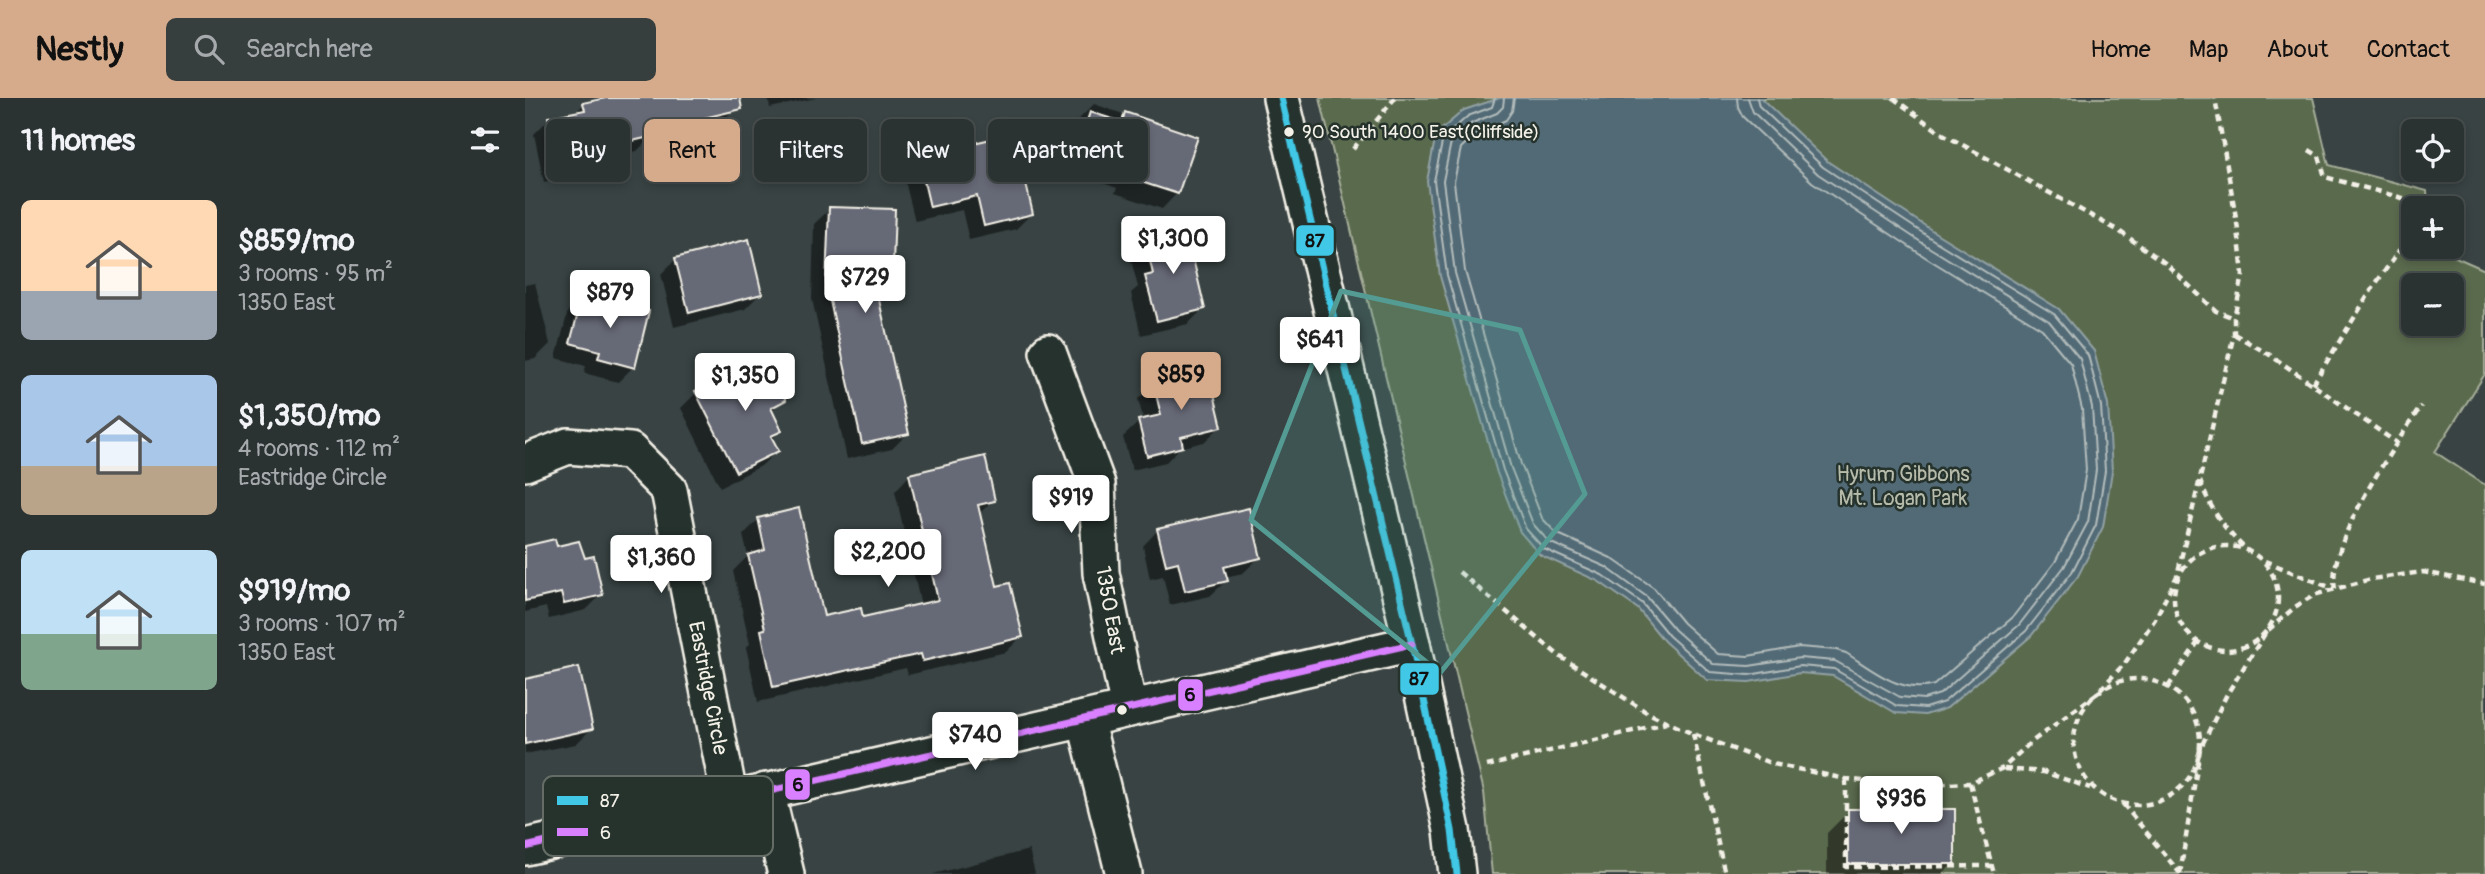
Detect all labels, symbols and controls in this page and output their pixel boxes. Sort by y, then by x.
search box [166,18,656,81]
text: Nestly [35,29,124,70]
icon: search [190,30,228,68]
text: Search here [246,33,373,65]
text: Home [2090,35,2151,64]
text: Map [2189,35,2229,64]
text: About [2267,35,2329,64]
text: Contact [2367,35,2450,64]
chip: Buy [546,119,630,182]
chip: Rent [644,119,740,182]
chip: Filters [754,119,867,182]
chip: New [881,119,974,182]
chip: Apartment [988,119,1148,182]
map controls [2401,119,2464,336]
button: locate [2401,119,2464,182]
place label: 90 South 1400 East(Cliffside) [1302,120,1539,144]
icon: filters [466,121,504,159]
text: 11 homes [21,122,135,159]
marker: 90 South 1400 East(Cliffside) [1282,125,1296,139]
button: + [2401,196,2464,259]
pin: $1,300 [1116,216,1230,276]
text: $859/mo [238,222,355,259]
text: $1,300 [1137,224,1209,253]
line badge: 87 [1295,224,1335,257]
icon: home [77,228,161,312]
text: 87 [1305,229,1326,253]
pin: $729 [824,256,906,315]
text: 3 rooms · 95 m² [238,259,393,288]
text: $729 [840,263,890,292]
pin: $879 [569,271,651,330]
button: − [2401,273,2464,336]
text: $879 [586,278,634,307]
text: 1350 East [238,288,335,317]
pin: $641 [1279,317,1361,377]
text: $641 [1296,325,1344,354]
pin: $859 [1140,352,1222,412]
pin: $1,350 [688,354,802,413]
text: $859 [1157,360,1205,389]
text: $1,350 [711,361,779,390]
text: $1,350/mo [238,397,381,434]
icon: home [77,403,161,487]
text: 4 rooms · 112 m² [238,434,400,463]
park label: Hyrum Gibbons Mt. Logan Park [1836,461,1970,512]
text: Eastridge Circle [238,463,387,492]
pin: $919 [1030,476,1112,535]
text: $919 [1048,483,1094,512]
pin: $2,200 [831,530,945,589]
pin: $1,360 [604,536,718,595]
text: $2,200 [850,537,926,566]
text: $1,360 [626,543,696,572]
street label: 1350 East [1089,564,1131,657]
text: $919/mo [238,572,350,609]
icon: home [77,578,161,662]
text: 3 rooms · 107 m² [238,609,406,638]
street label: Eastridge Circle [682,619,734,758]
text: 1350 East [238,638,335,667]
line badge: 87 [1399,662,1440,696]
text: 87 [1409,667,1430,691]
line badge: 6 [1177,678,1204,712]
text: 6 [1184,683,1196,707]
unlabelled marker [1115,703,1129,717]
pin: $740 [934,712,1016,772]
text: $740 [948,720,1002,749]
line badge: 6 [784,768,811,801]
text: 6 [792,773,804,797]
legend [543,776,773,856]
pin: $936 [1860,776,1942,836]
text: $936 [1876,784,1926,813]
text: 87 [600,789,620,813]
text: 6 [600,821,611,845]

